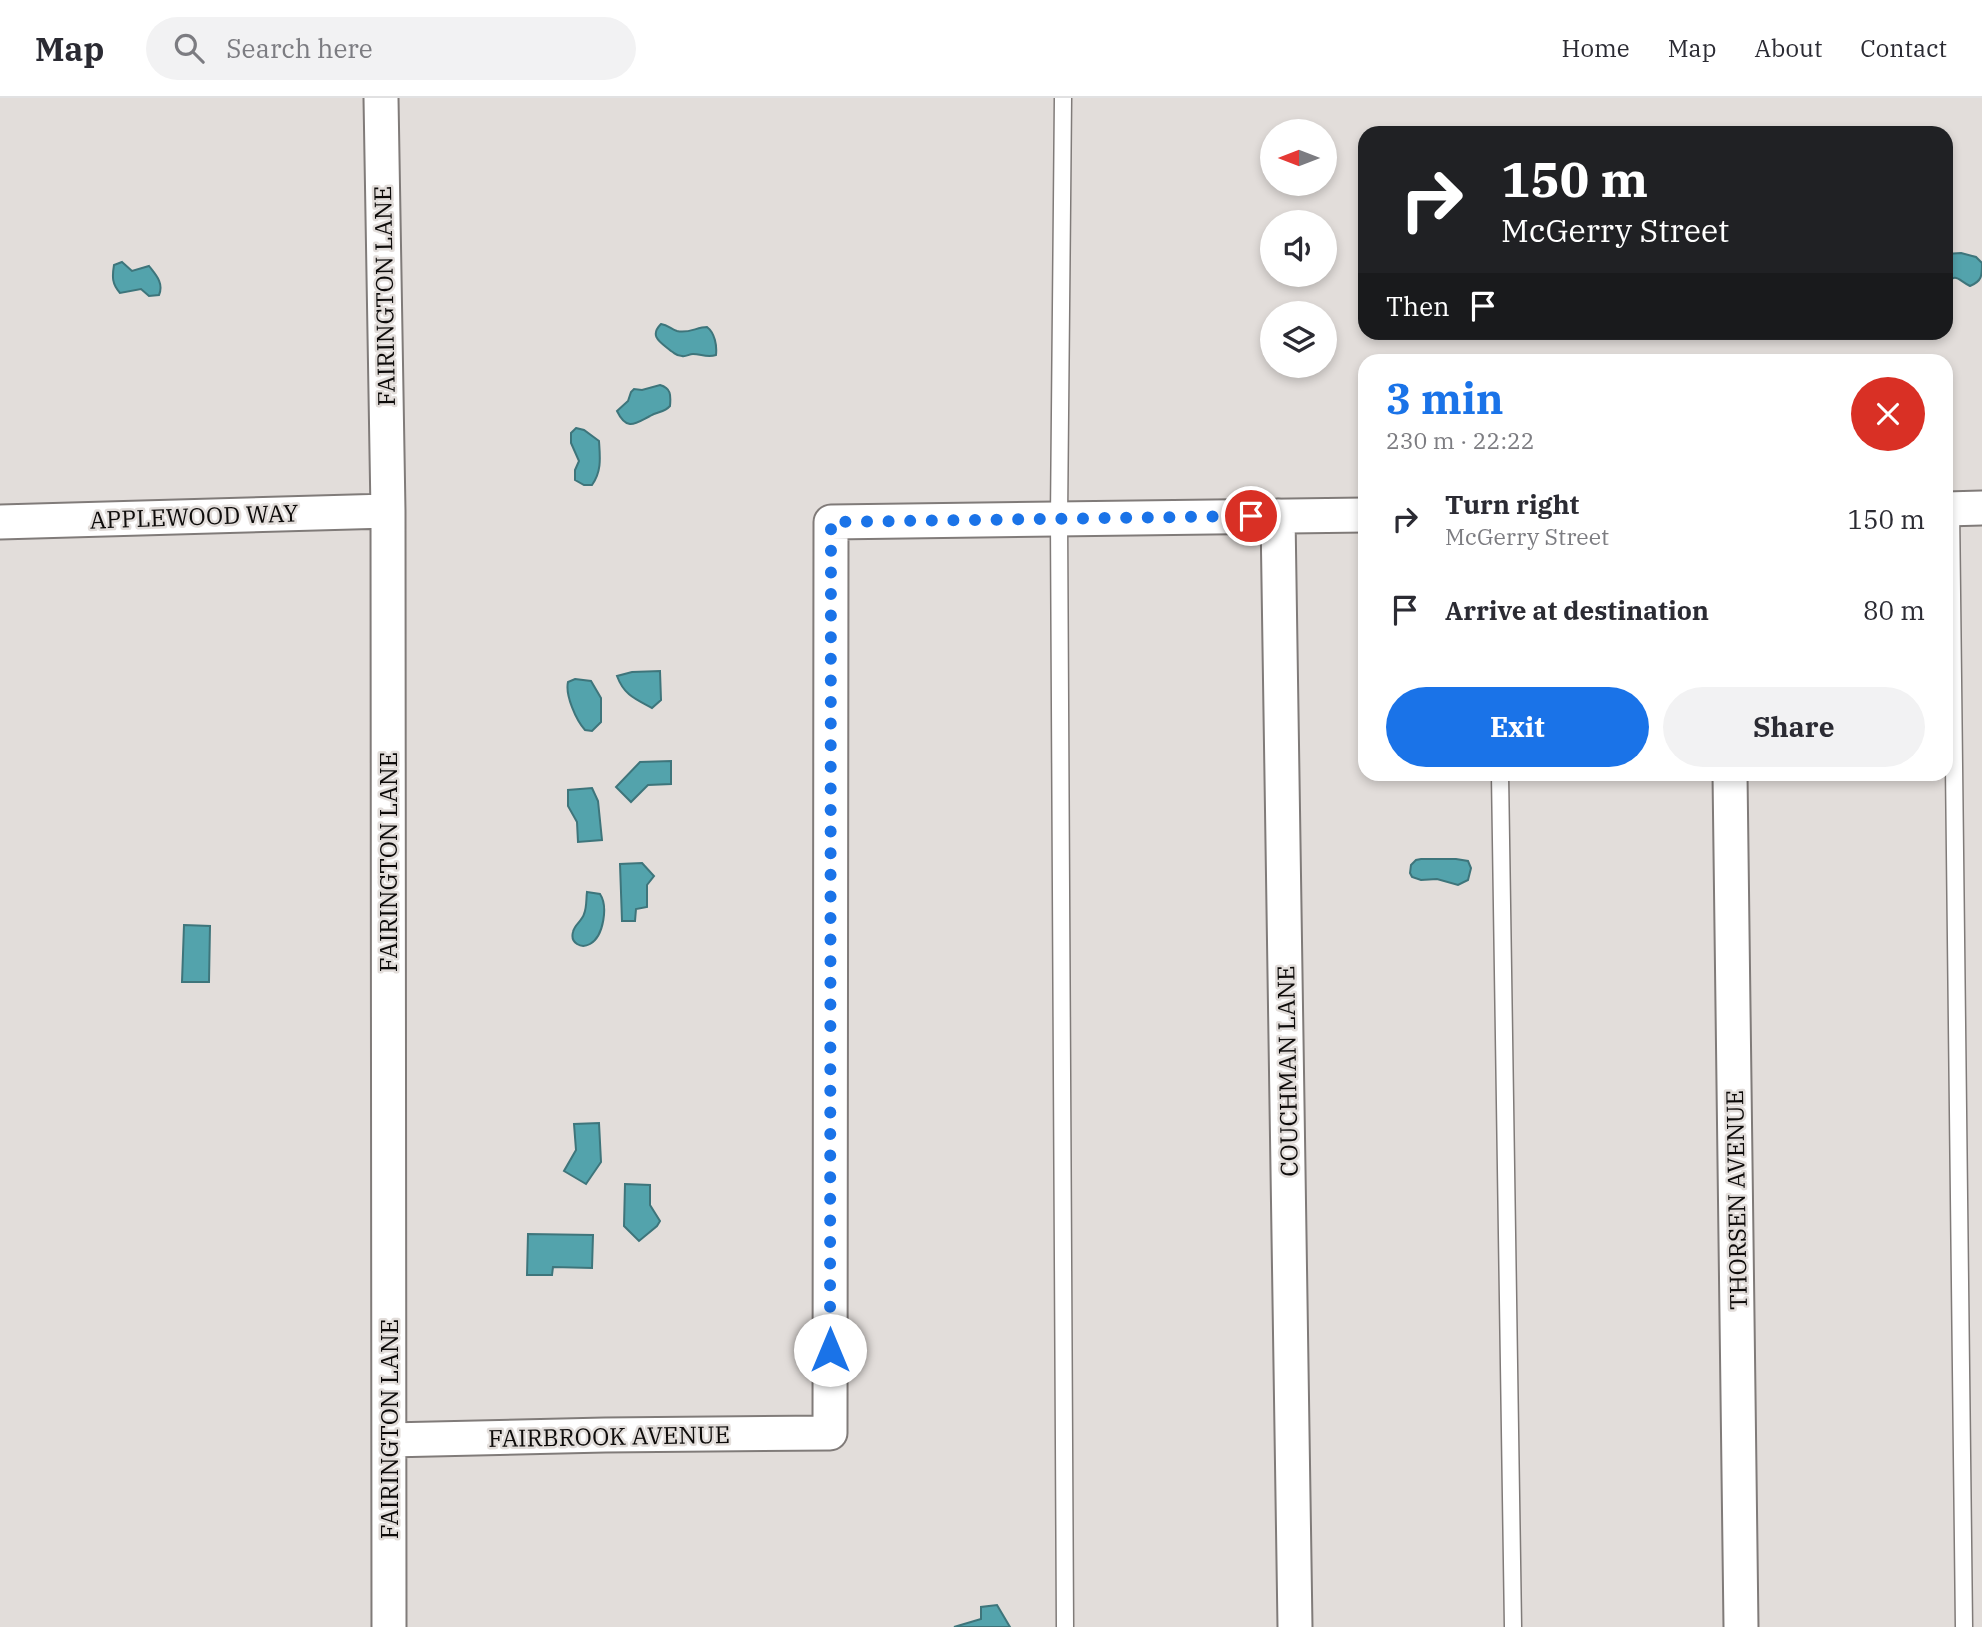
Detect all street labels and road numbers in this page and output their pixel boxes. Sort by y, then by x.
street label: FAIRINGTON LANE [366,186,402,406]
street label: APPLEWOOD WAY [89,496,299,536]
street label: FAIRINGTON LANE [372,752,404,972]
street label: COUCHMAN LANE [1269,965,1305,1177]
street label: THORSEN AVENUE [1718,1090,1754,1310]
street label: FAIRINGTON LANE [373,1319,405,1539]
street label: FAIRBROOK AVENUE [488,1418,730,1454]

